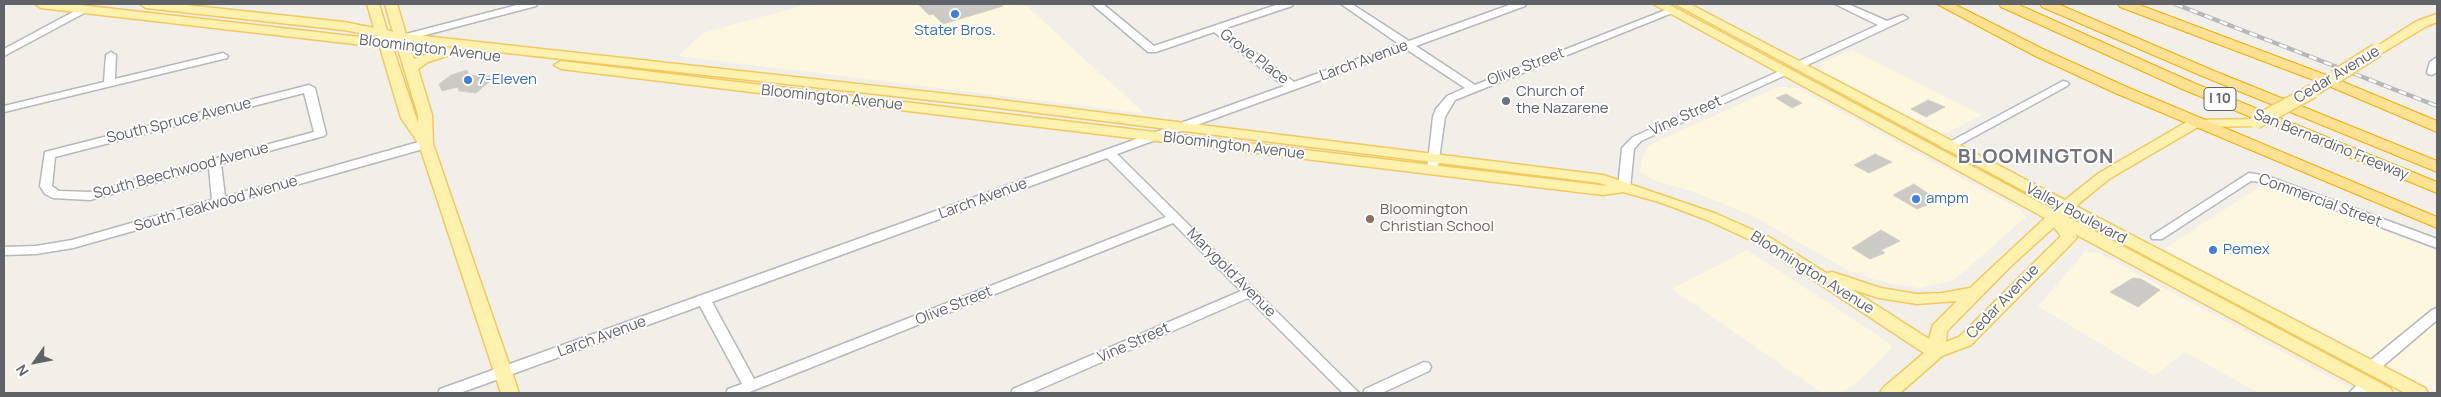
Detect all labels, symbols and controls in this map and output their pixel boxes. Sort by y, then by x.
marker: Stater Bros. [949,8,961,20]
place label: Stater Bros. [914,22,996,40]
street label: Grove Place [1216,25,1292,89]
street label: Bloomington Avenue [358,31,502,67]
street label: Larch Avenue [1317,37,1411,85]
street label: Cedar Avenue [2291,42,2383,108]
street label: Olive Street [1485,44,1567,90]
place label: 7-Eleven [478,71,537,89]
marker: 7-Eleven [462,74,474,86]
street label: Bloomington Avenue [760,82,904,114]
place label: Church of the Nazarene [1516,83,1609,118]
road number: I 10 [2204,88,2236,110]
street label: Vine Street [1647,92,1725,140]
street label: South Spruce Avenue [105,94,253,148]
marker: Church of the Nazarene [1500,95,1512,107]
street label: San Bernardino Freeway [2251,106,2411,184]
street label: Bloomington Avenue [1162,128,1306,164]
street label: South Beechwood Avenue [91,139,271,203]
district label: BLOOMINGTON [1956,145,2116,169]
street label: Commercial Street [2256,170,2384,232]
street label: South Teakwood Avenue [132,172,300,236]
street label: Larch Avenue [936,175,1030,223]
street label: Valley Boulevard [2022,180,2130,248]
place label: ampm [1926,190,1969,208]
marker: ampm [1910,193,1922,205]
place label: Bloomington Christian School [1380,201,1494,236]
marker: Bloomington Christian School [1364,213,1376,225]
street label: Marygold Avenue [1183,225,1279,321]
street label: Bloomington Avenue [1747,228,1877,318]
place label: Pemex [2223,241,2270,259]
marker: Pemex [2207,244,2219,256]
street label: Cedar Avenue [1963,261,2043,343]
street label: Olive Street [913,282,995,330]
street label: Larch Avenue [555,313,649,361]
street label: Vine Street [1095,319,1173,367]
north arrow [10,337,60,387]
text: N [11,361,33,380]

